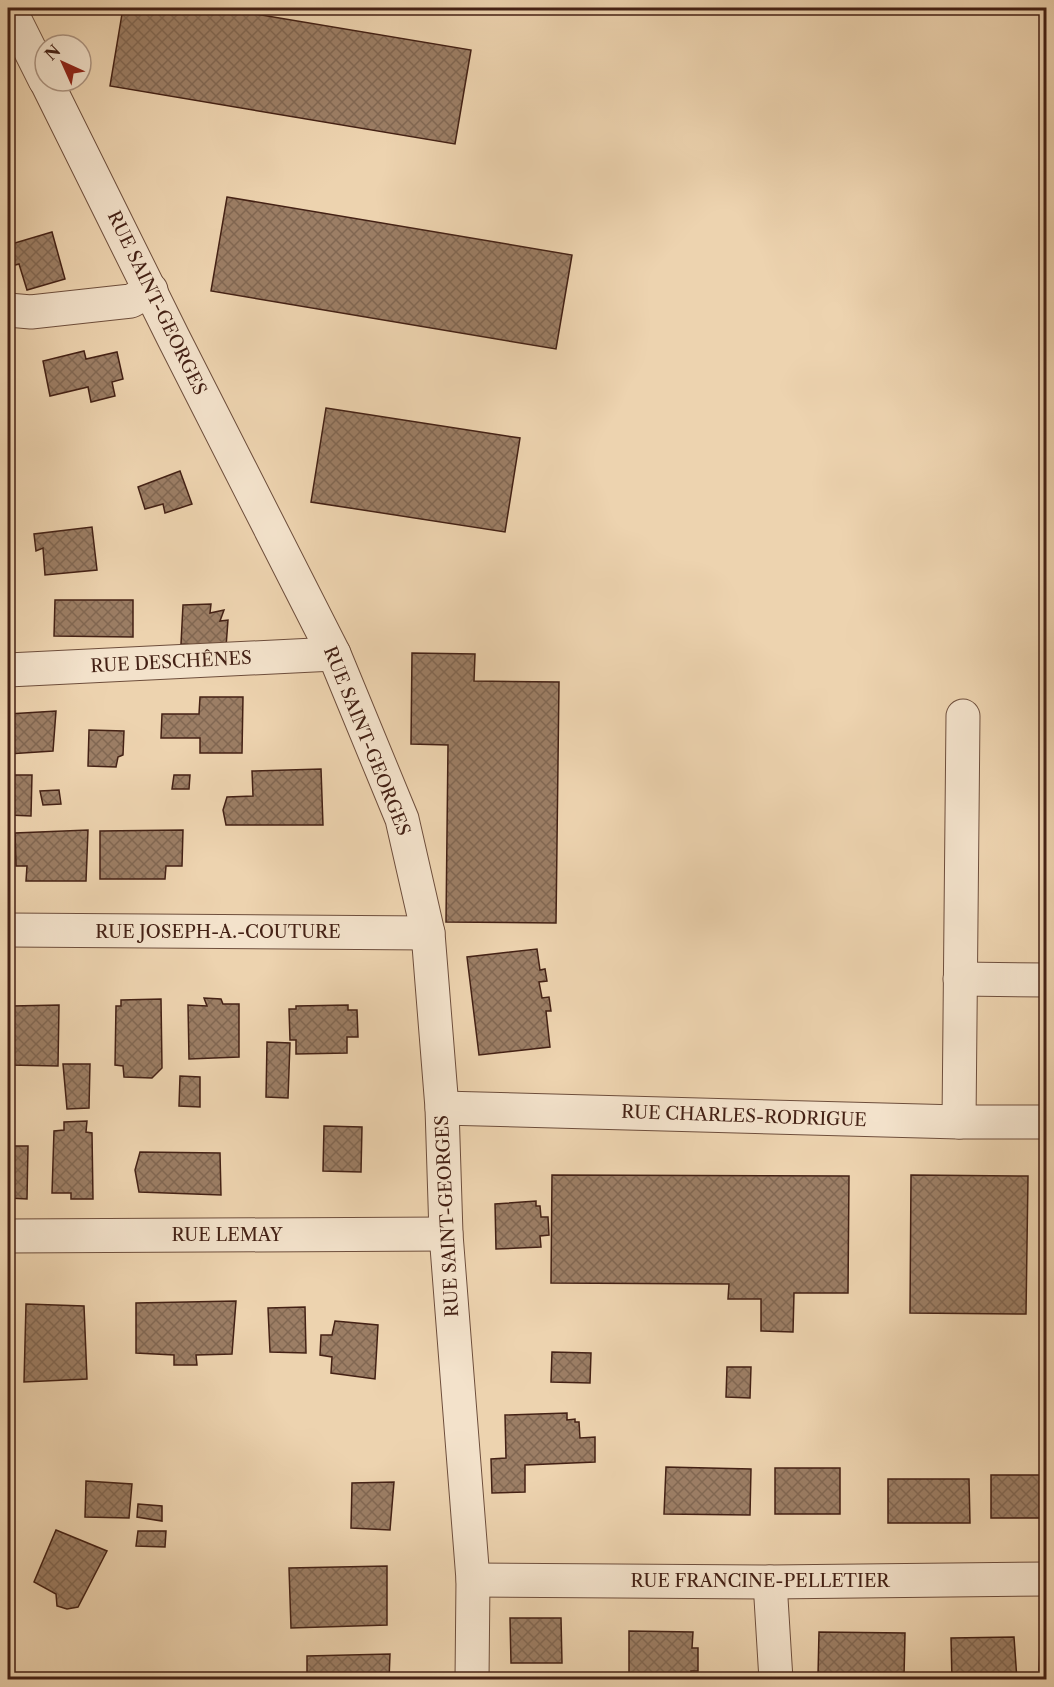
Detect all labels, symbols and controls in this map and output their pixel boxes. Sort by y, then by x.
north arrow [33,33,93,93]
text: N [40,40,64,64]
street label: RUE SAINT-GEORGES [103,207,211,399]
street label: RUE SAINT-GEORGES [319,643,415,839]
street label: RUE DESCHÊNES [90,646,252,677]
street label: RUE JOSEPH-A.-COUTURE [95,921,341,943]
street label: RUE CHARLES-RODRIGUE [621,1101,867,1131]
street label: RUE SAINT-GEORGES [431,1114,463,1318]
street label: RUE LEMAY [171,1224,284,1246]
street label: RUE FRANCINE-PELLETIER [631,1570,890,1592]

